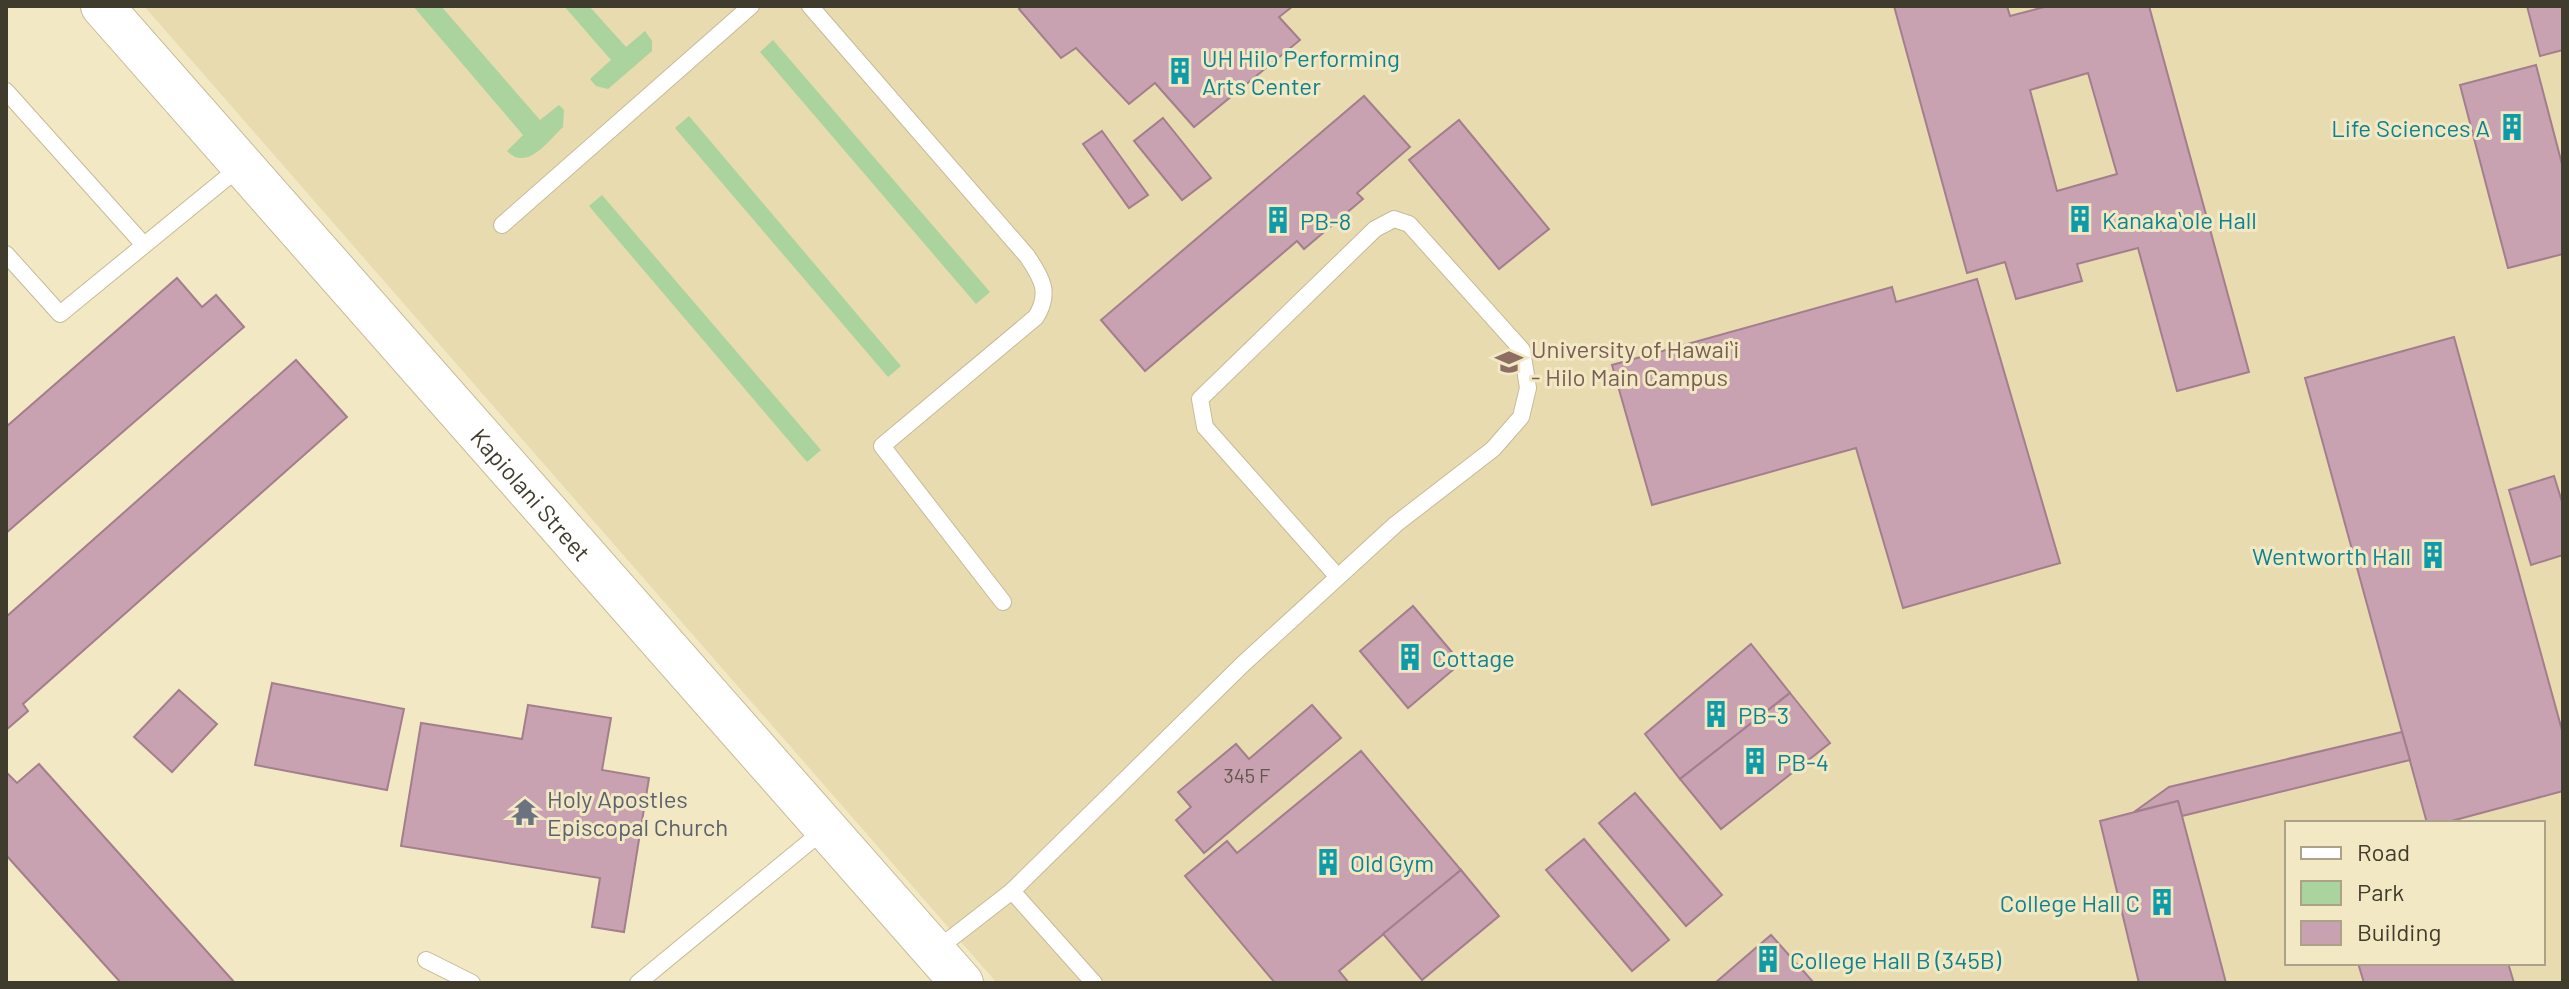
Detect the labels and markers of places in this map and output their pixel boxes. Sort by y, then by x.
place label: UH Hilo Performing Arts Center [1202,43,1400,100]
building icon: UH Hilo Performing Arts Center [1165,56,1195,86]
building icon: Life Sciences A [2497,112,2527,142]
place label: Life Sciences A [2331,113,2490,142]
building icon: Kanakaʻole Hall [2065,204,2095,234]
building icon: PB-8 [1263,205,1293,235]
place label: Kanakaʻole Hall [2102,205,2257,234]
place label: PB-8 [1300,206,1351,235]
place label: University of Hawaiʻi - Hilo Main Campus [1531,334,1739,391]
school or university icon: University of Hawaiʻi - Hilo Main Campus [1494,347,1524,377]
building icon: Wentworth Hall [2418,540,2448,570]
place label: Wentworth Hall [2252,541,2411,570]
building icon: Cottage [1395,642,1425,672]
place label: Cottage [1432,643,1515,672]
building icon: PB-3 [1701,699,1731,729]
place label: PB-3 [1738,700,1789,729]
building icon: PB-4 [1740,746,1770,776]
place label: PB-4 [1777,747,1829,776]
place label: Holy Apostles Episcopal Church [547,784,728,841]
temple icon: Holy Apostles Episcopal Church [510,797,540,827]
building icon: Old Gym [1313,847,1343,877]
place label: Old Gym [1350,848,1434,877]
building icon: College Hall C [2147,887,2177,917]
place label: College Hall C [2000,888,2140,917]
building icon: College Hall B (345B) [1753,944,1783,974]
place label: College Hall B (345B) [1790,945,2002,974]

